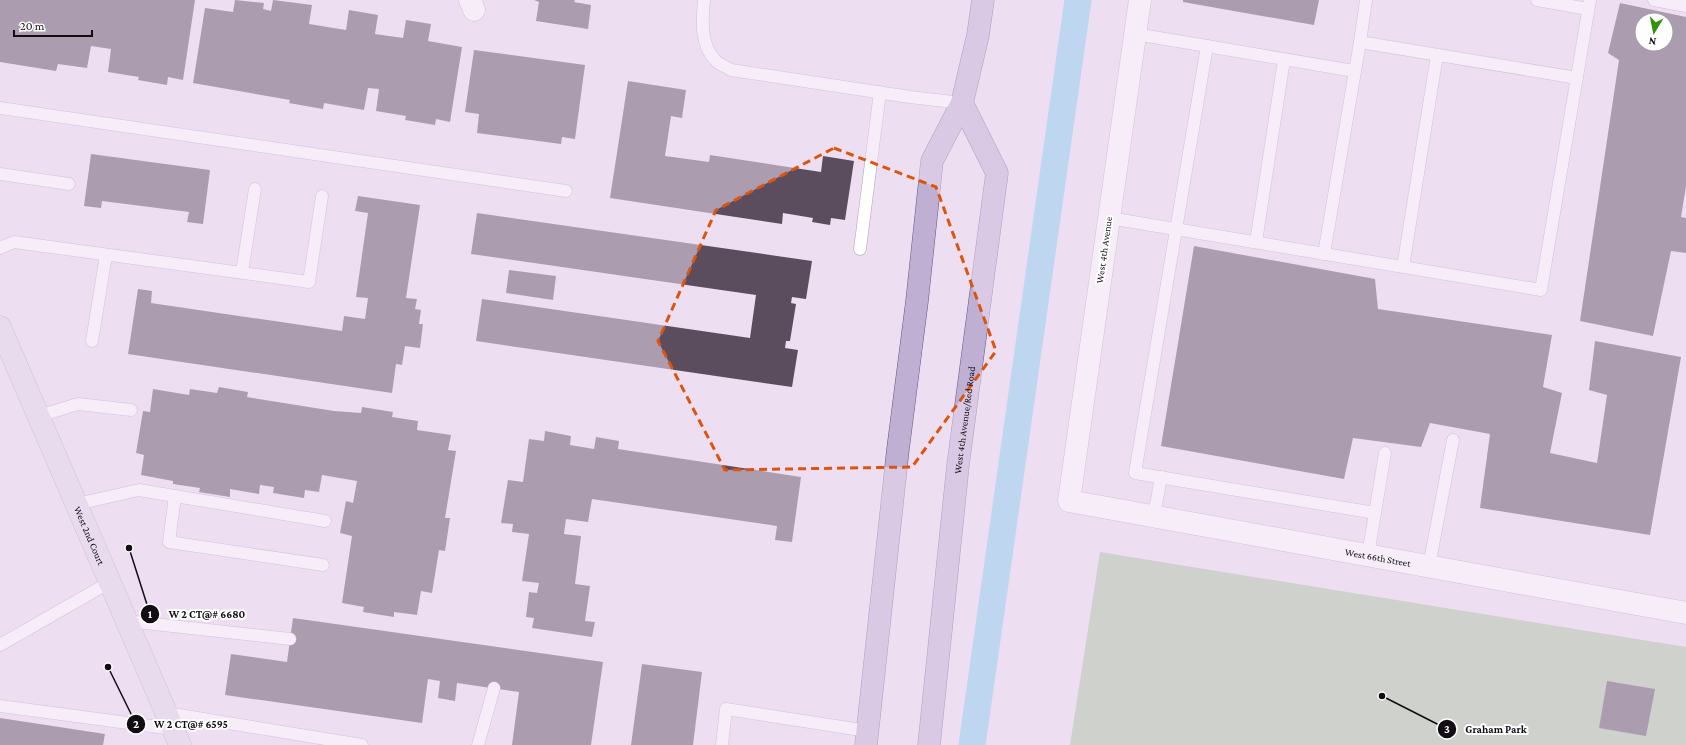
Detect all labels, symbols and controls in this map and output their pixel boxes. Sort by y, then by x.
scale bar [14,12,92,38]
north arrow [1634,12,1674,52]
text: 20 m [20,19,45,33]
text: N [1647,35,1657,48]
street label: West 4th Avenue [1094,215,1114,284]
street label: West 4th Avenue/Red Road [952,365,977,474]
street label: West 2nd Court [72,505,107,567]
street label: West 66th Street [1344,546,1412,569]
callout: W 2 CT@# 6680 [140,602,253,625]
text: 1 [148,607,153,621]
text: W 2 CT@# 6680 [168,608,246,620]
callout: W 2 CT@# 6595 [126,712,236,735]
text: 2 [133,717,139,731]
callout: Graham Park [1437,717,1534,740]
text: W 2 CT@# 6595 [153,718,228,730]
text: 3 [1444,722,1450,736]
text: Graham Park [1465,723,1528,735]

